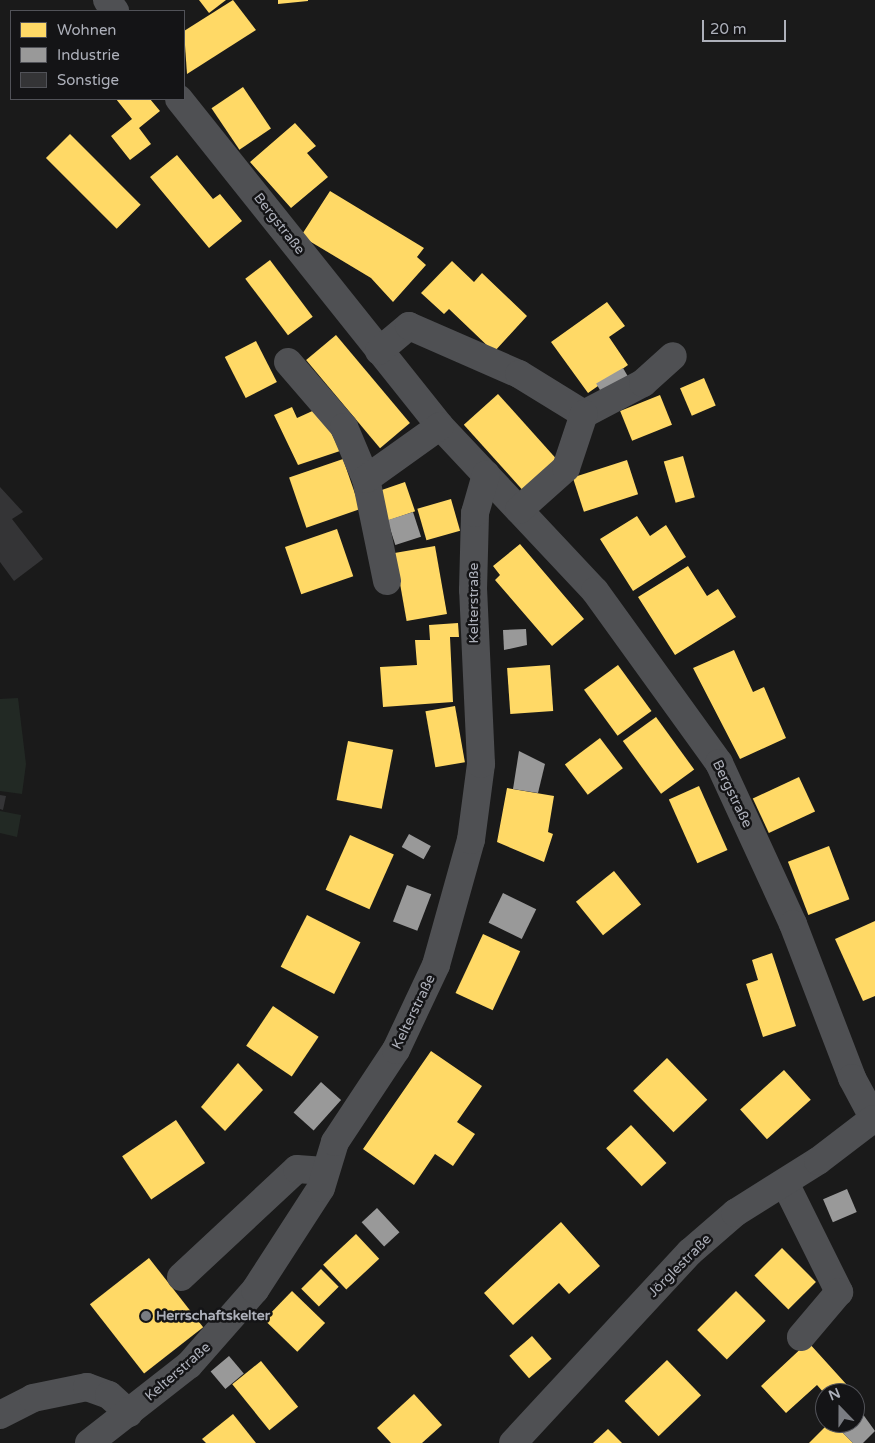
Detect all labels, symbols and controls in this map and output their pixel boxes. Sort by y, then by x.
legend [10,10,185,100]
scale bar [705,10,789,42]
text: 20 m [710,20,747,38]
text: Wohnen [57,21,117,39]
text: Industrie [57,46,120,64]
text: Sonstige [57,71,119,89]
street label: Bergstraße [250,190,308,258]
street label: Kelterstraße [466,562,482,644]
street label: Bergstraße [708,757,756,831]
street label: Kelterstraße [389,972,439,1052]
street label: Jörglestraße [645,1231,715,1301]
place label: Herrschaftskelter [156,1308,270,1324]
marker: Herrschaftskelter [140,1310,152,1322]
street label: Kelterstraße [142,1339,214,1405]
north arrow [815,1383,865,1433]
text: N [826,1385,843,1405]

